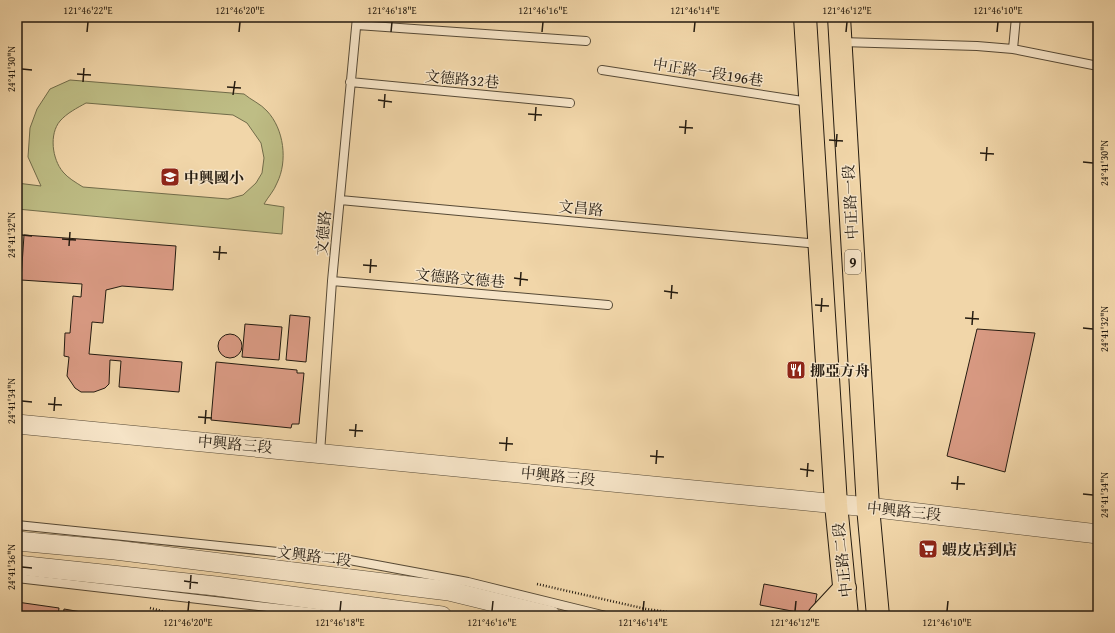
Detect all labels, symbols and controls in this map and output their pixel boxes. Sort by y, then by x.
text: 121°46'22"E [63,3,113,18]
text: 121°46'20"E [215,3,265,18]
text: 121°46'18"E [367,3,417,18]
text: 121°46'16"E [518,3,568,18]
text: 121°46'14"E [670,3,720,18]
text: 121°46'12"E [822,3,872,18]
text: 121°46'10"E [973,3,1023,18]
text: 24°41'30"N [4,46,19,92]
street label: 中正路一段196巷 [651,53,765,91]
street label: 文德路32巷 [424,65,500,93]
text: 24°41'30"N [1097,140,1112,186]
street label: 中正路一段 [838,164,862,240]
school or university icon: 中興國小 [159,166,181,188]
place label: 中興國小 [184,167,244,188]
street label: 文昌路 [558,196,604,220]
street label: 文德路 [311,210,335,256]
text: 24°41'32"N [4,212,19,258]
road number: 9 [845,250,861,274]
street label: 文德路文德巷 [414,264,506,292]
text: 24°41'32"N [1097,306,1112,352]
restaurant icon: 挪亞方舟 [785,359,807,381]
place label: 挪亞方舟 [810,360,870,381]
text: 24°41'34"N [4,378,19,424]
street label: 中興路三段 [197,430,273,458]
street label: 中興路三段 [520,462,596,490]
text: 24°41'34"N [1097,472,1112,518]
street label: 中興路三段 [866,497,942,525]
street label: 中正路二段 [828,522,856,598]
supermarket icon: 蝦皮店到店 [917,538,939,560]
place label: 蝦皮店到店 [942,539,1017,560]
street label: 文興路二段 [275,541,353,571]
text: 24°41'36"N [4,544,19,590]
text: 121°46'20"E [163,615,213,630]
text: 121°46'18"E [315,615,365,630]
text: 121°46'16"E [467,615,517,630]
text: 121°46'14"E [618,615,668,630]
text: 121°46'12"E [770,615,820,630]
text: 121°46'10"E [922,615,972,630]

